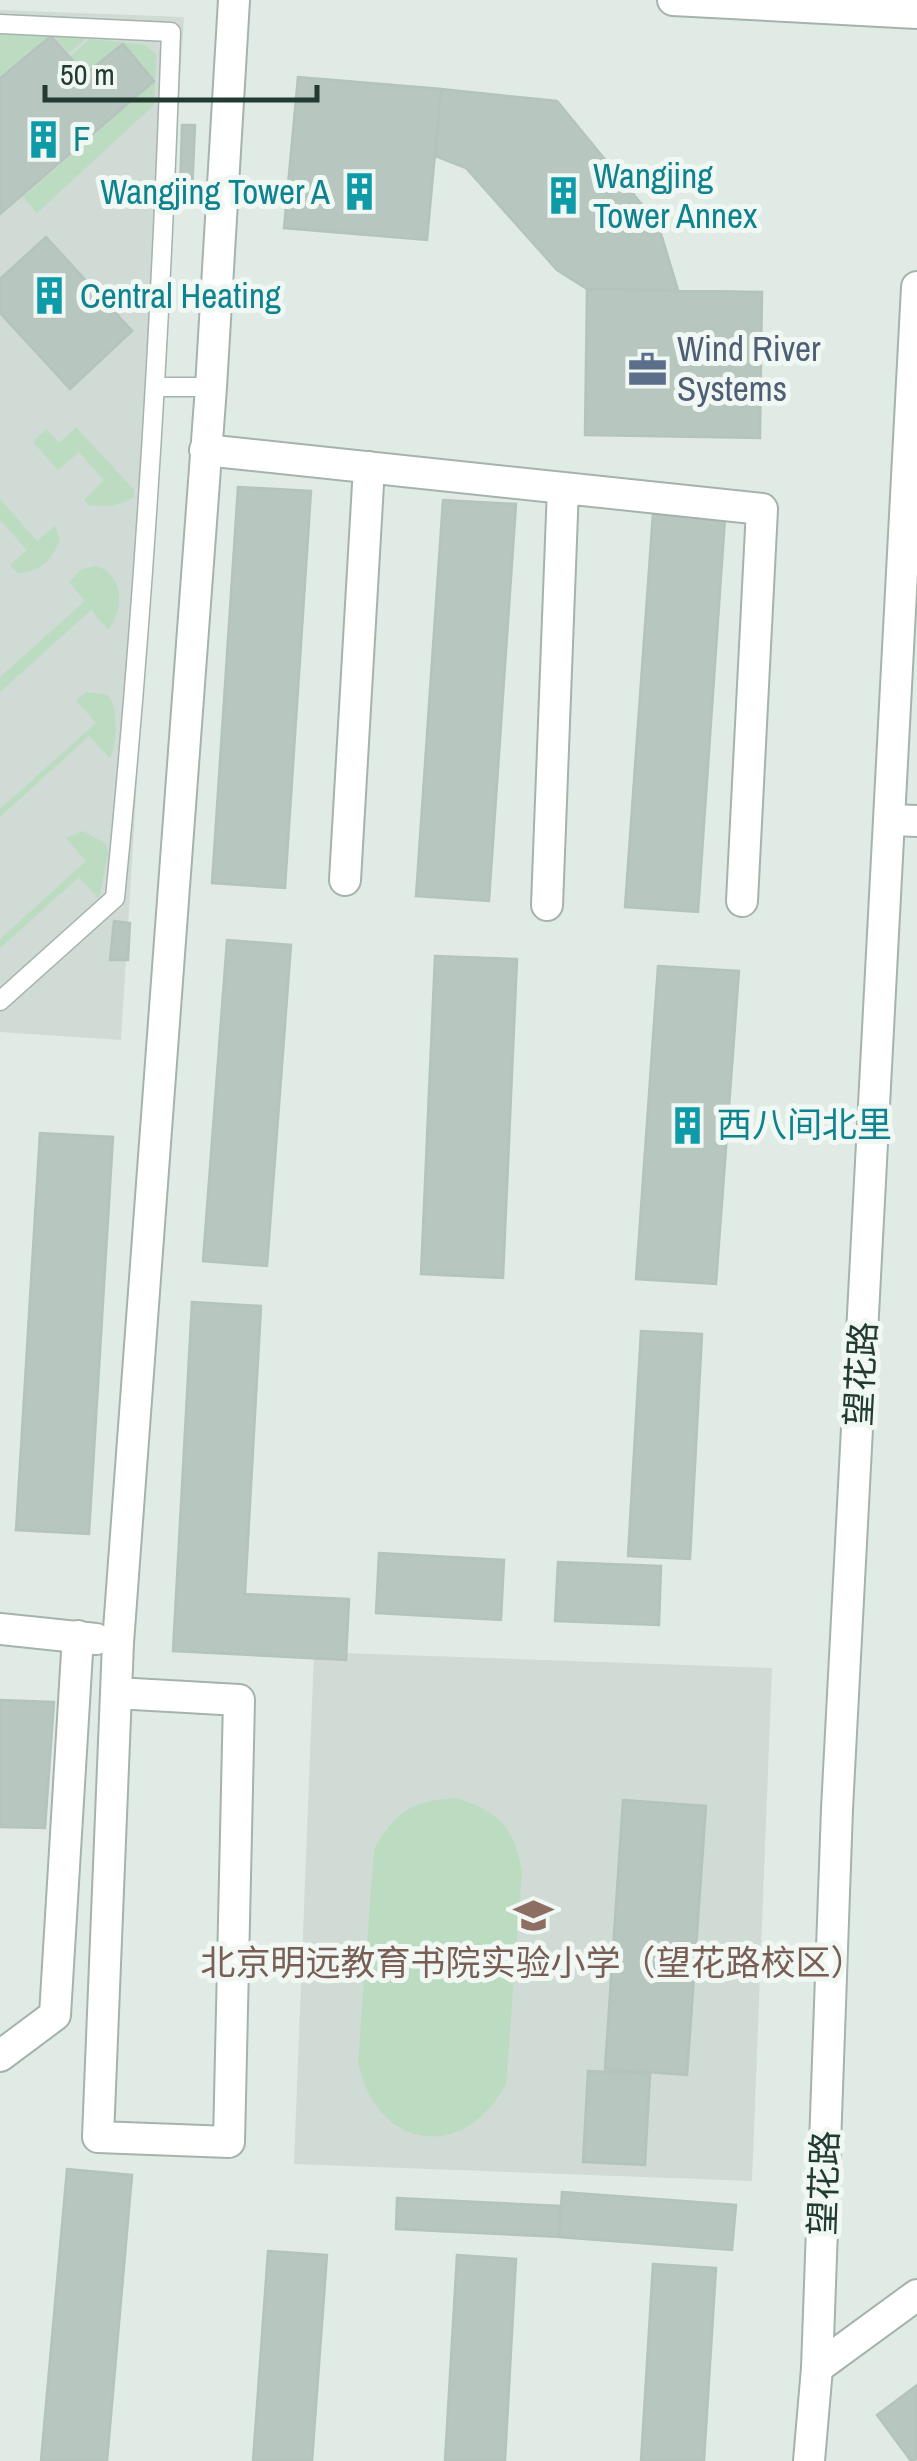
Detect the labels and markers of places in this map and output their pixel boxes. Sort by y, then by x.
place label: F [73,115,91,162]
building icon: F [22,118,64,160]
place label: Wangjing Tower Annex [593,152,758,239]
place label: Wangjing Tower A [100,168,331,215]
building icon: Wangjing Tower A [339,171,381,213]
building icon: Wangjing Tower Annex [542,175,584,217]
place label: Central Heating [80,272,281,319]
building icon: Central Heating [29,275,71,317]
place label: Wind River Systems [677,325,821,412]
office icon: Wind River Systems [626,348,668,390]
place label: 西八间北里 [717,1101,892,1148]
building icon: 西八间北里 [666,1104,708,1146]
school or university icon: 北京明远教育书院实验小学（望花路校区） [512,1895,554,1937]
place label: 北京明远教育书院实验小学（望花路校区） [200,1939,866,1986]

